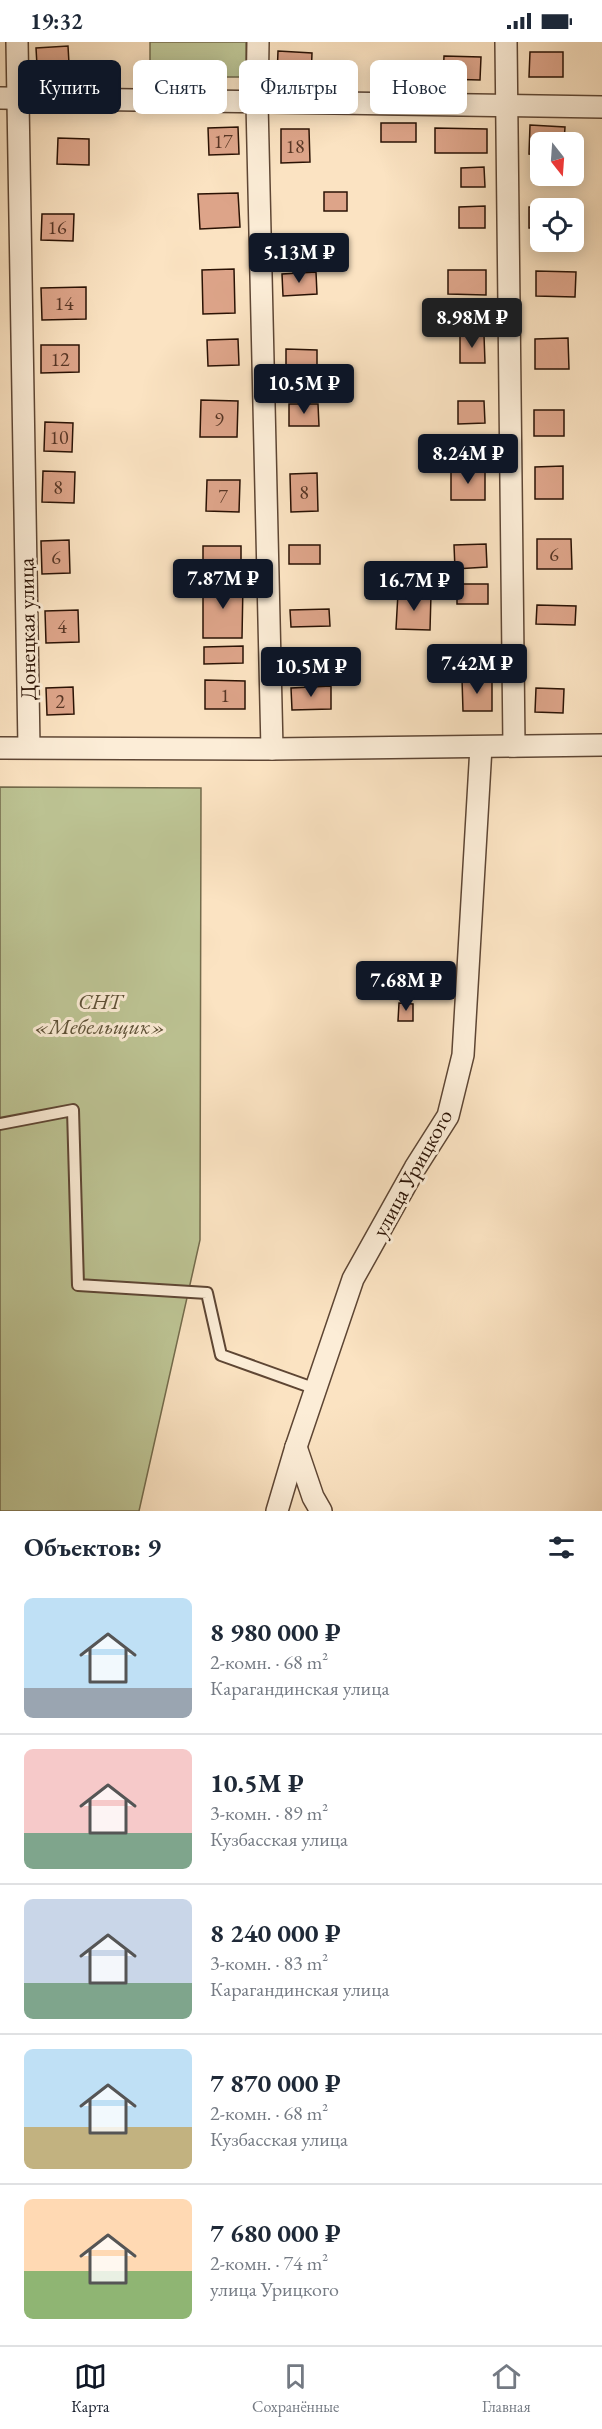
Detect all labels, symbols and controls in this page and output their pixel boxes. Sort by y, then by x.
text: 19:32 [30,7,83,36]
chip: Купить [18,60,121,114]
chip: Снять [133,60,227,114]
chip: Фильтры [239,60,358,114]
chip: Новое [370,60,467,114]
house number: 17 [213,128,233,154]
north arrow [530,132,584,186]
map controls [530,132,584,252]
house number: 18 [285,133,305,159]
button: locate [530,198,584,252]
house number: 16 [47,214,67,240]
pin: 5.13M ₽ [244,233,354,284]
text: 5.13M ₽ [263,239,335,265]
house number: 14 [54,290,74,316]
pin: 8.98M ₽ [417,298,527,349]
text: 8.98M ₽ [436,304,508,330]
house number: 12 [50,346,70,372]
pin: 10.5M ₽ [249,364,359,415]
text: 10.5M ₽ [268,370,340,396]
house number: 9 [214,406,224,432]
house number: 10 [49,424,69,450]
pin: 8.24M ₽ [413,434,523,485]
text: 8.24M ₽ [432,440,504,466]
house number: 8 [53,474,63,500]
house number: 8 [299,479,309,505]
house number: 7 [218,483,228,509]
house number: 6 [549,541,559,567]
house number: 6 [51,544,61,570]
street label: Донецкая улица [11,557,43,700]
pin: 7.87M ₽ [168,559,278,610]
pin: 16.7M ₽ [359,561,469,612]
text: 7.87M ₽ [187,565,259,591]
text: 16.7M ₽ [378,567,450,593]
house number: 4 [57,613,67,639]
pin: 7.42M ₽ [422,644,532,695]
pin: 10.5M ₽ [256,647,366,698]
text: 7.42M ₽ [441,650,513,676]
text: 10.5M ₽ [275,653,347,679]
house number: 1 [220,682,230,708]
house number: 2 [55,688,65,714]
pin: 7.68M ₽ [351,961,461,1012]
text: 7.68M ₽ [370,967,442,993]
park label: СНТ «Мебельщик» [35,987,165,1041]
street label: улица Урицкого [365,1104,459,1242]
text: Объектов: 9 [24,1530,161,1564]
icon: filters [545,1531,578,1564]
text: 8 980 000 ₽ [210,1615,341,1649]
icon: home [72,1622,144,1694]
text: 2-комн. · 68 m² [210,1649,328,1675]
text: Карагандинская улица [210,1675,389,1701]
text: 10.5M ₽ [210,1766,304,1800]
icon: home [72,1773,144,1845]
text: 3-комн. · 89 m² [210,1800,328,1826]
text: Кузбасская улица [210,1826,348,1852]
text: 8 240 000 ₽ [210,1916,341,1950]
icon: home [72,1923,144,1995]
text: 3-комн. · 83 m² [210,1950,328,1976]
text: Карагандинская улица [210,1976,389,2002]
text: 7 870 000 ₽ [210,2066,341,2100]
icon: home [72,2073,144,2145]
text: 2-комн. · 68 m² [210,2100,328,2126]
text: Кузбасская улица [210,2126,348,2152]
text: 7 680 000 ₽ [210,2216,341,2250]
icon: home [72,2223,144,2295]
text: 2-комн. · 74 m² [210,2250,328,2276]
text: улица Урицкого [210,2276,339,2302]
tab: Карта [71,2360,110,2417]
tab: Сохранённые [252,2360,339,2417]
tab: Главная [482,2360,531,2417]

